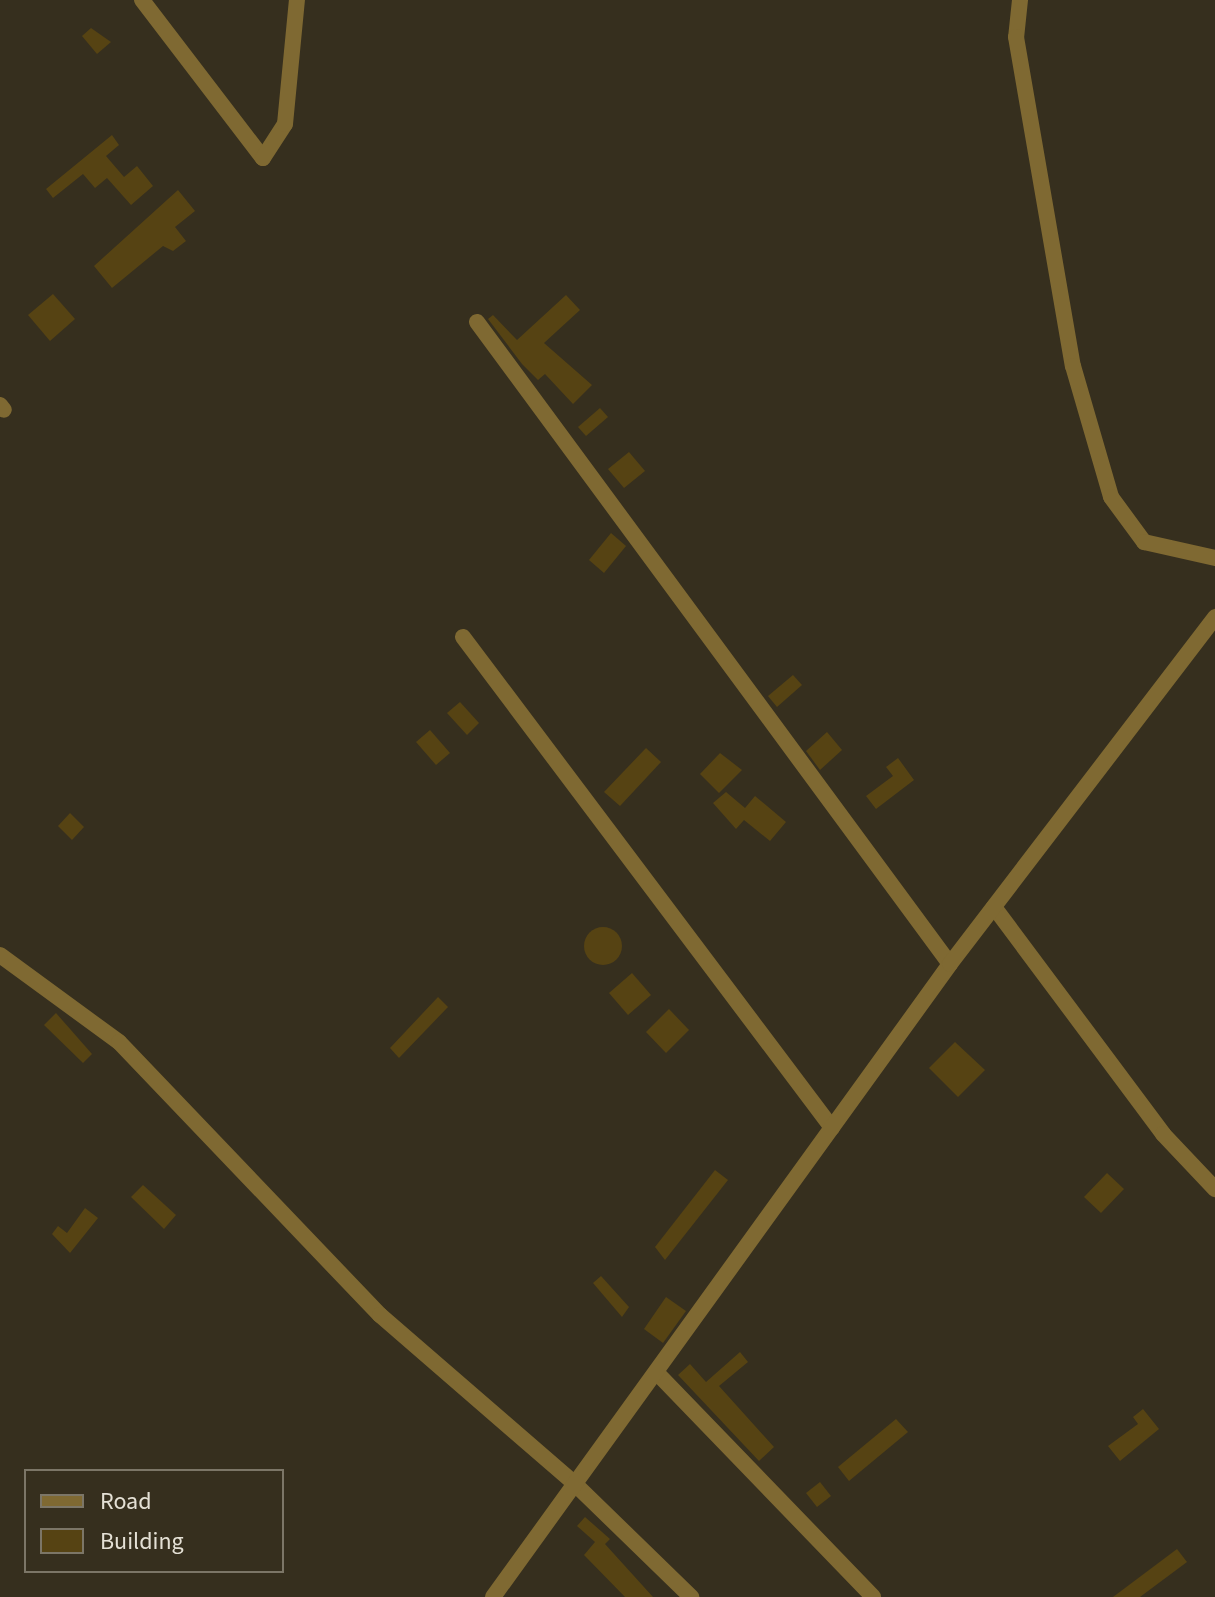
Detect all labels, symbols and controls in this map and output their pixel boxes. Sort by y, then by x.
legend [24,1469,284,1573]
text: Road [100,1484,152,1519]
text: Building [100,1524,184,1559]

